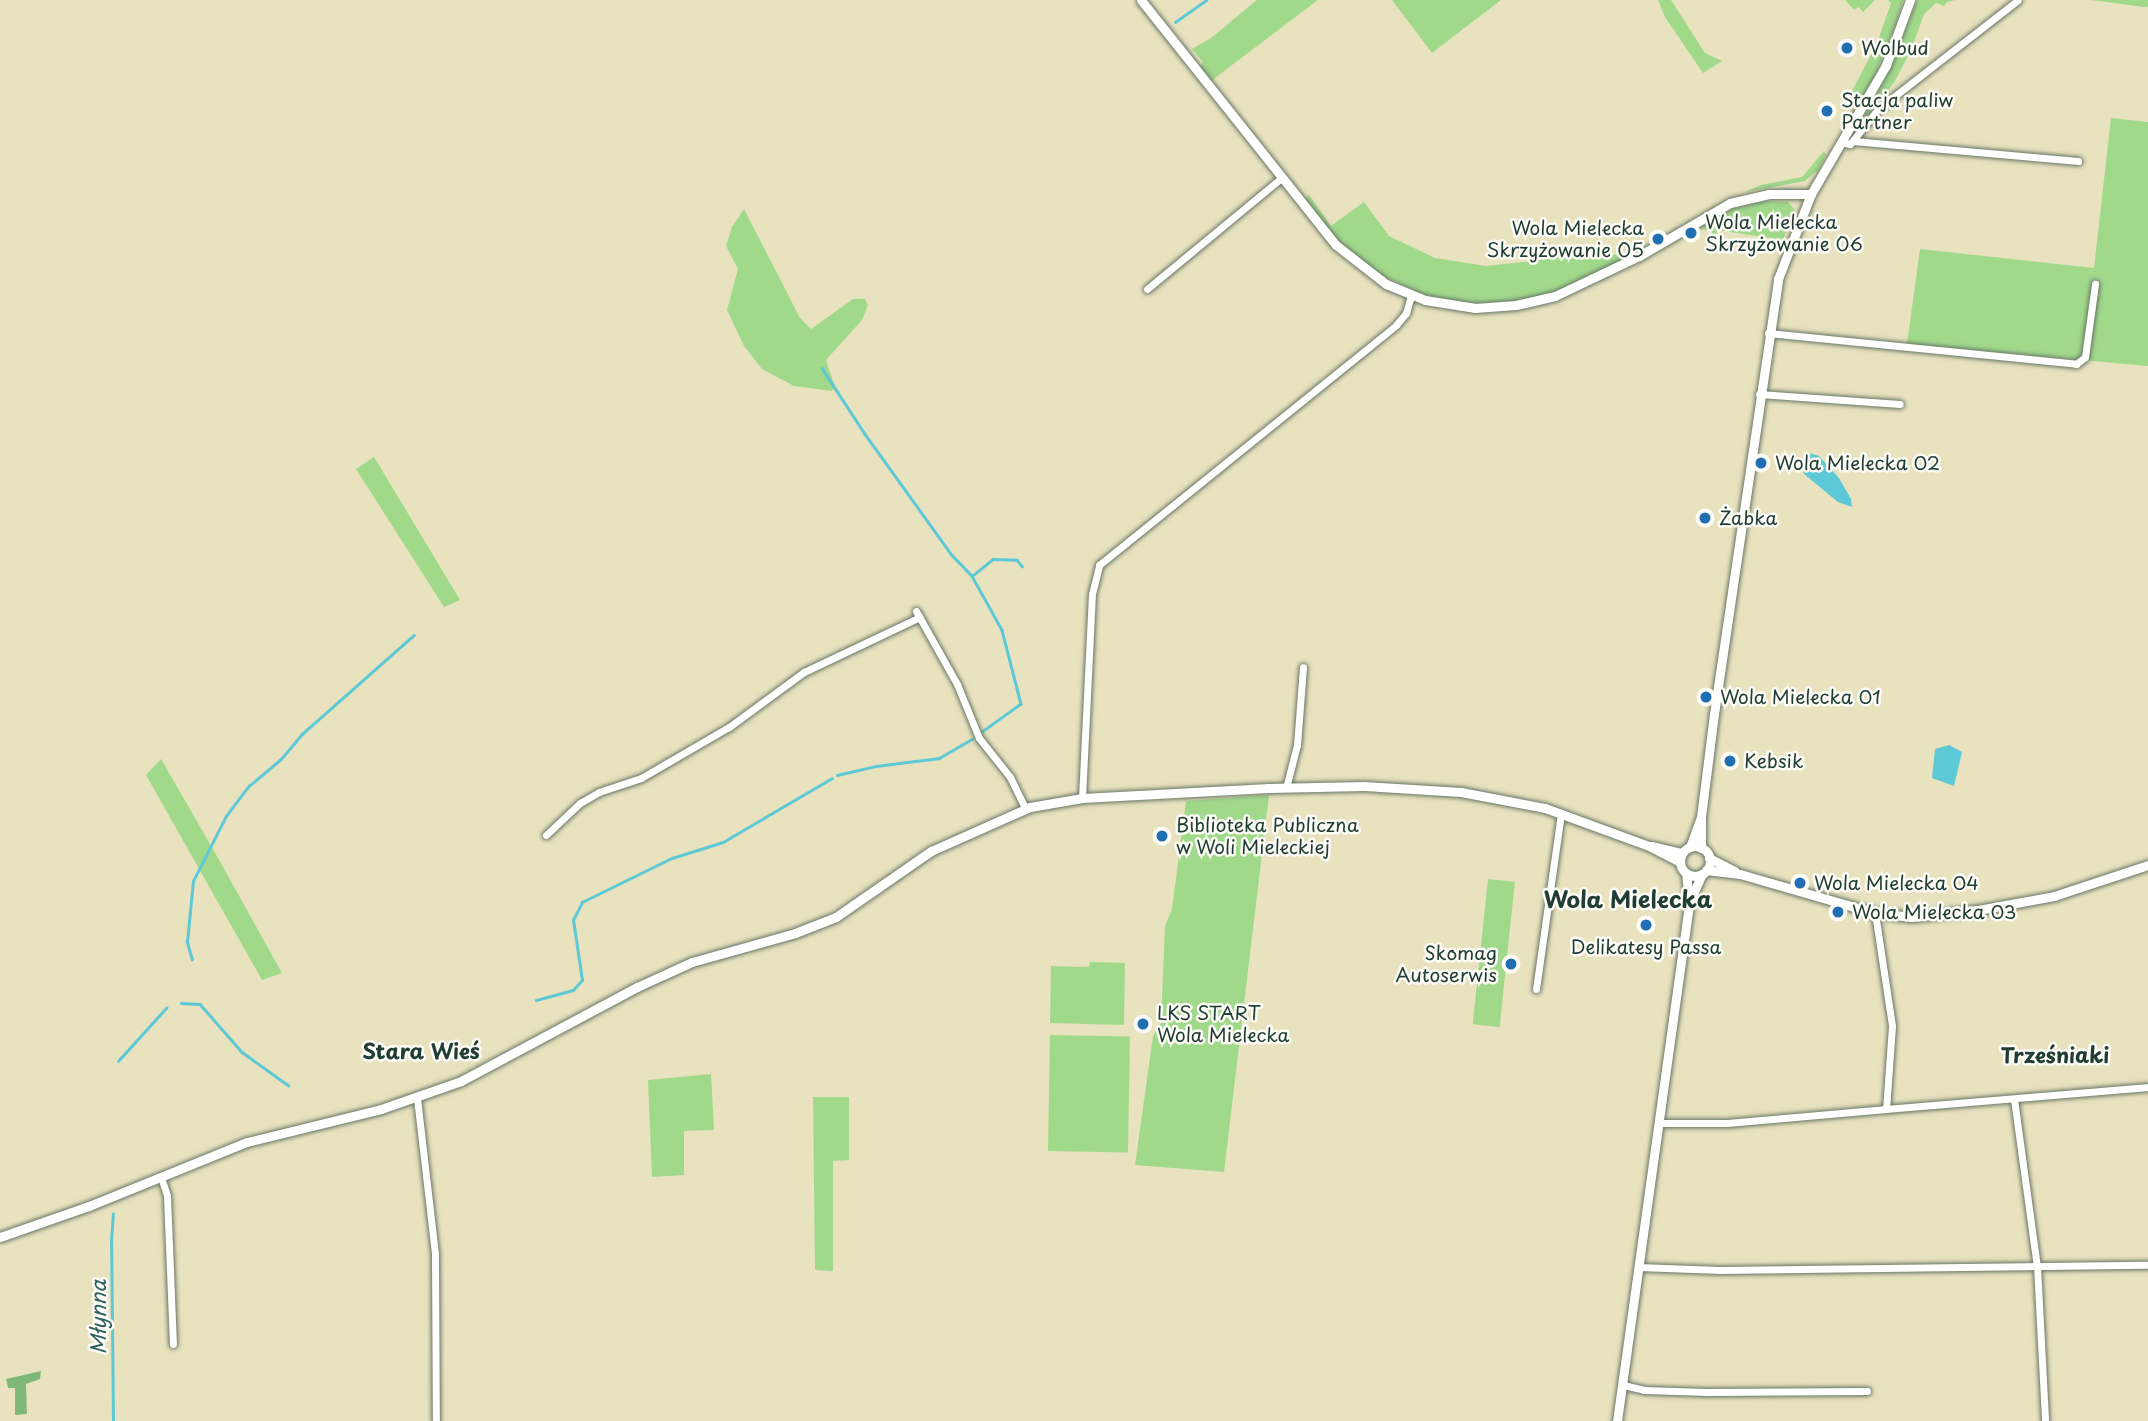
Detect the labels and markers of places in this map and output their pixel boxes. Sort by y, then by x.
place label: Wolbud [1861,37,1929,59]
marker: Wolbud [1839,40,1855,56]
place label: Stacja paliw Partner [1841,89,1956,133]
marker: Stacja paliw Partner [1819,103,1835,119]
place label: Wola Mielecka Skrzyżowanie 06 [1705,211,1863,255]
place label: Wola Mielecka Skrzyżowanie 05 [1487,217,1644,261]
marker: Wola Mielecka Skrzyżowanie 06 [1683,225,1699,241]
marker: Wola Mielecka Skrzyżowanie 05 [1650,231,1666,247]
place label: Wola Mielecka 02 [1775,452,1942,474]
marker: Wola Mielecka 02 [1753,455,1769,471]
place label: Żabka [1719,507,1777,529]
marker: Żabka [1697,510,1713,526]
place label: Wola Mielecka 01 [1720,686,1883,708]
marker: Wola Mielecka 01 [1698,689,1714,705]
place label: Kebsik [1744,750,1803,772]
marker: Kebsik [1722,753,1738,769]
place label: Biblioteka Publiczna w Woli Mieleckiej [1176,814,1359,858]
marker: Biblioteka Publiczna w Woli Mieleckiej [1154,828,1170,844]
place label: Wola Mielecka 04 [1814,872,1981,894]
marker: Wola Mielecka 04 [1792,875,1808,891]
place label: Wola Mielecka 03 [1852,901,2018,923]
marker: Wola Mielecka 03 [1830,904,1846,920]
marker: Delikatesy Passa [1638,917,1654,933]
place label: Delikatesy Passa [1570,936,1722,958]
place label: Skomag Autoserwis [1396,942,1497,986]
marker: Skomag Autoserwis [1503,956,1519,972]
place label: LKS START Wola Mielecka [1157,1002,1291,1046]
marker: LKS START Wola Mielecka [1135,1016,1151,1032]

